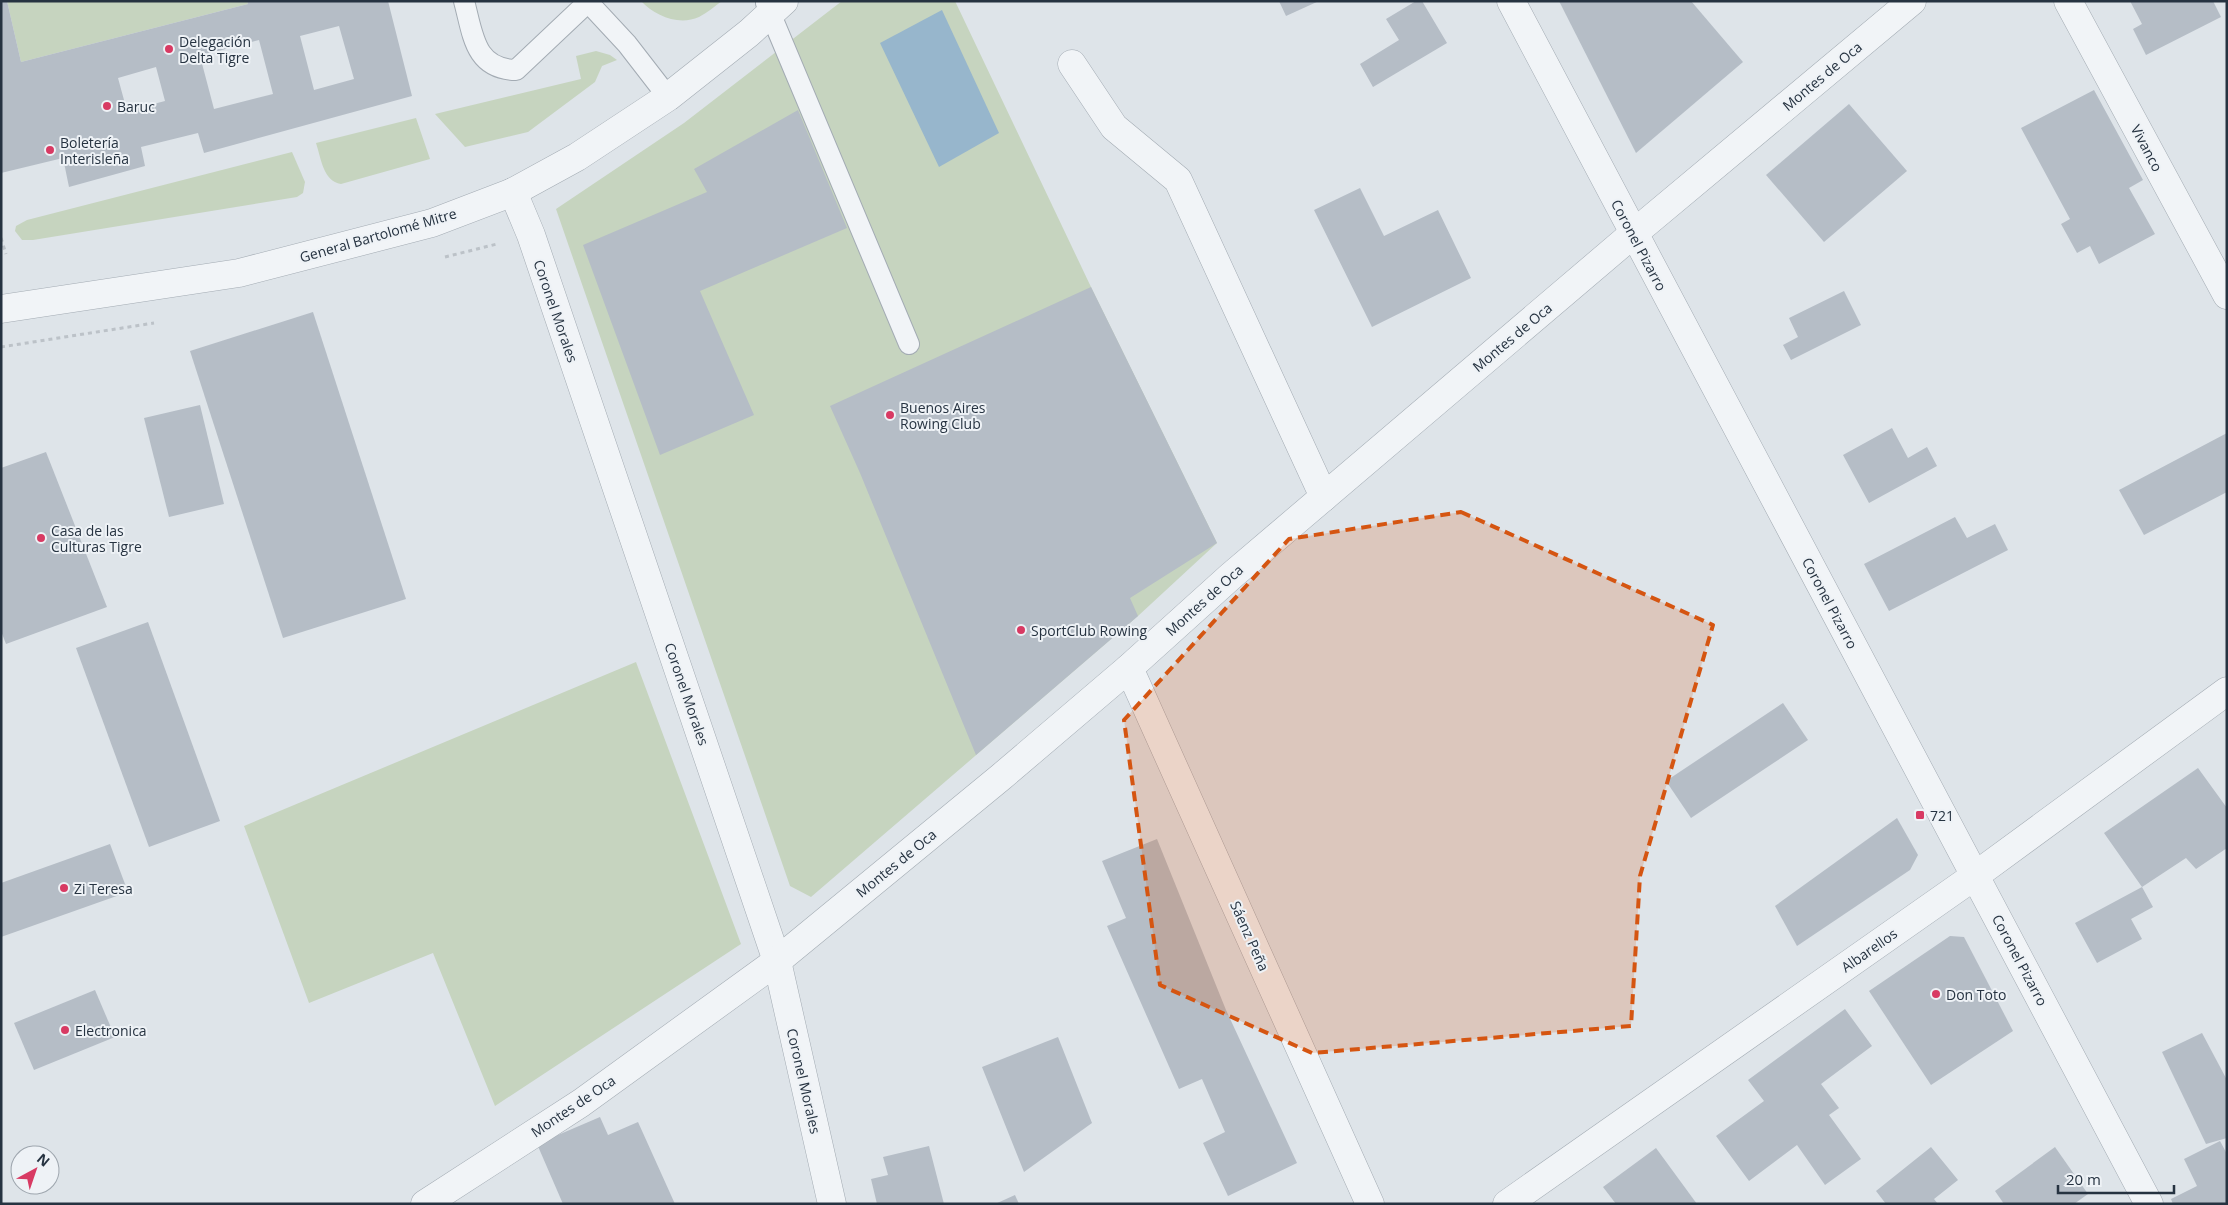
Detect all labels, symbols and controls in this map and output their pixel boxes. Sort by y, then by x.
place label: Delegación Delta Tigre [179,32,251,67]
street label: Montes de Oca [1778,37,1866,115]
marker: Delegación Delta Tigre [163,43,175,55]
place label: Baruc [117,97,155,116]
marker: Baruc [101,100,113,112]
street label: Vivanco [2127,121,2167,175]
place label: Boletería Interisleña [60,133,129,168]
marker: Boletería Interisleña [44,144,56,156]
street label: Coronel Pizarro [1607,196,1671,294]
street label: General Bartolomé Mitre [297,203,459,266]
street label: Coronel Morales [530,257,583,365]
street label: Montes de Oca [1468,298,1556,376]
place label: Buenos Aires Rowing Club [900,398,986,433]
marker: Buenos Aires Rowing Club [884,409,896,421]
place label: Casa de las Culturas Tigre [51,521,142,556]
marker: Casa de las Culturas Tigre [35,532,47,544]
street label: Coronel Pizarro [1798,554,1862,652]
street label: Montes de Oca [1161,560,1247,640]
place label: SportClub Rowing [1031,621,1148,640]
marker: SportClub Rowing [1015,624,1027,636]
street label: Coronel Morales [661,640,714,748]
place label: 721 [1930,806,1954,825]
marker: 721 [1914,809,1926,821]
street label: Montes de Oca [852,825,940,901]
place label: Zi Teresa [74,879,133,898]
marker: Zi Teresa [58,882,70,894]
street label: Sáenz Peña [1226,898,1274,974]
street label: Coronel Pizarro [1988,911,2052,1009]
street label: Albarellos [1837,924,1901,976]
place label: Don Toto [1946,985,2006,1004]
marker: Don Toto [1930,988,1942,1000]
place label: Electronica [75,1021,147,1040]
marker: Electronica [59,1024,71,1036]
street label: Coronel Morales [783,1026,825,1136]
street label: Montes de Oca [527,1071,619,1141]
north arrow [10,1145,60,1195]
text: N [33,1149,54,1171]
scale bar [2058,1162,2174,1194]
text: 20 m [2066,1169,2101,1189]

